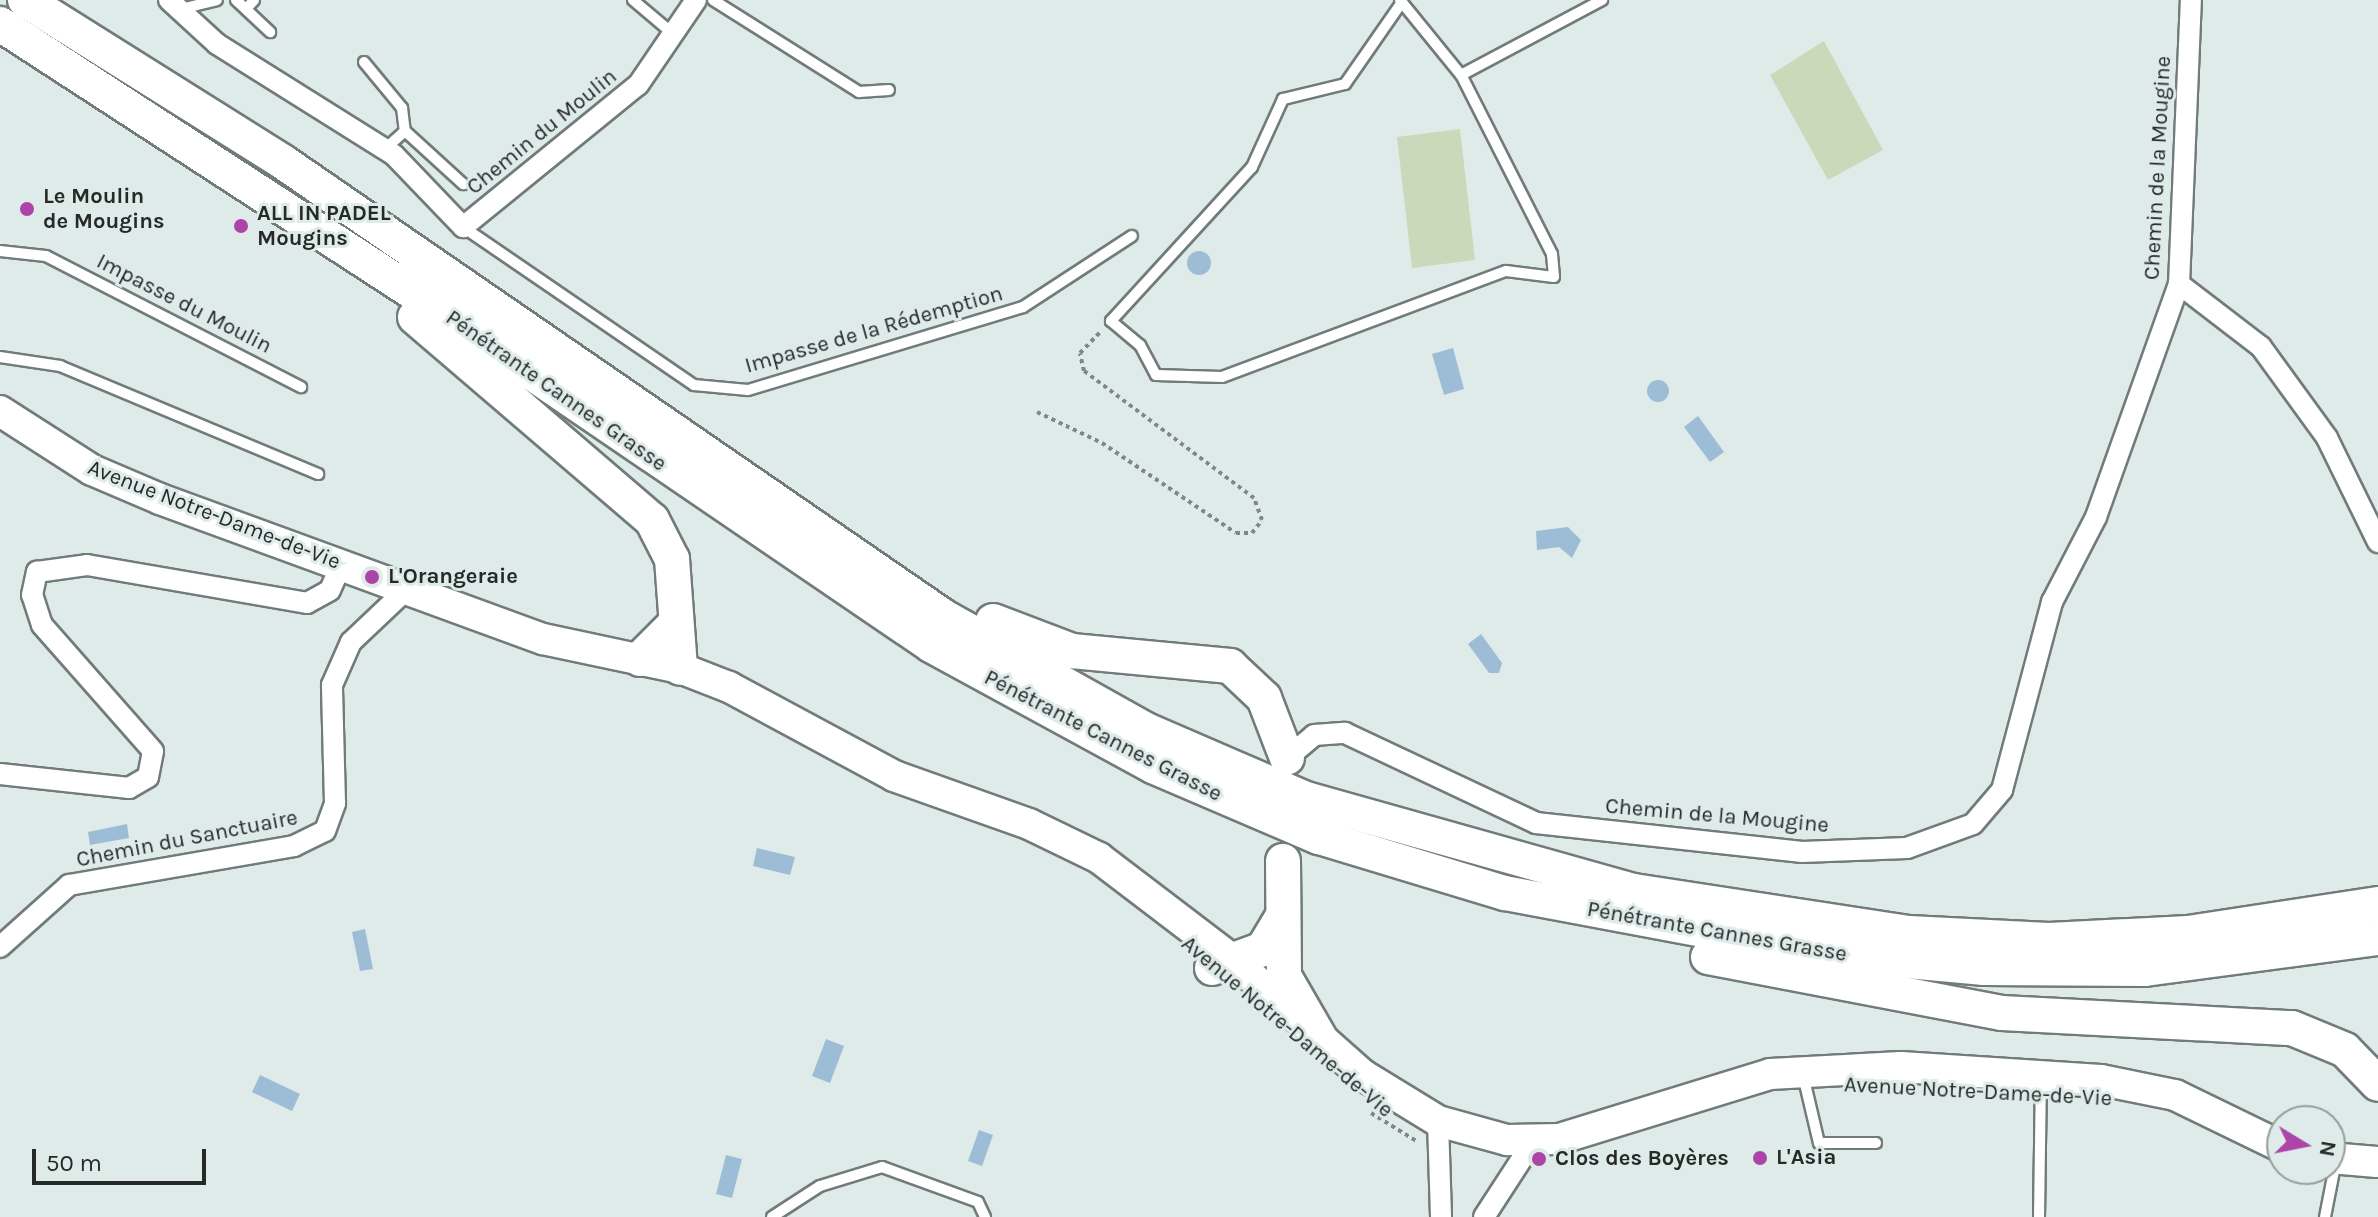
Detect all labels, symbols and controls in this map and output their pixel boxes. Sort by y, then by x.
street label: Chemin de la Mougine [2139,55,2177,281]
street label: Chemin du Moulin [462,63,622,201]
place label: Le Moulin de Mougins [43,183,165,234]
marker: Le Moulin de Mougins [18,200,36,218]
place label: ALL IN PADEL Mougins [257,200,391,252]
marker: ALL IN PADEL Mougins [232,217,250,235]
street label: Impasse du Moulin [92,248,276,360]
street label: Impasse de la Rédemption [742,281,1006,379]
street label: Pénétrante Cannes Grasse [441,305,671,477]
street label: Avenue Notre-Dame-de-Vie [84,455,344,575]
place label: L'Orangeraie [388,564,518,590]
marker: L'Orangeraie [363,568,381,586]
street label: Pénétrante Cannes Grasse [980,664,1226,808]
street label: Chemin de la Mougine [1604,793,1830,839]
street label: Chemin du Sanctuaire [74,805,300,873]
street label: Pénétrante Cannes Grasse [1585,896,1849,968]
street label: Avenue Notre-Dame-de-Vie [1176,931,1398,1123]
street label: Avenue Notre-Dame-de-Vie [1843,1072,2113,1112]
north arrow [2266,1105,2346,1185]
scale bar [36,1133,210,1183]
text: N [2313,1139,2342,1159]
place label: L'Asia [1776,1145,1836,1171]
place label: Clos des Boyères [1555,1146,1729,1172]
text: 50 m [46,1149,102,1177]
marker: L'Asia [1751,1149,1769,1167]
marker: Clos des Boyères [1530,1150,1548,1168]

